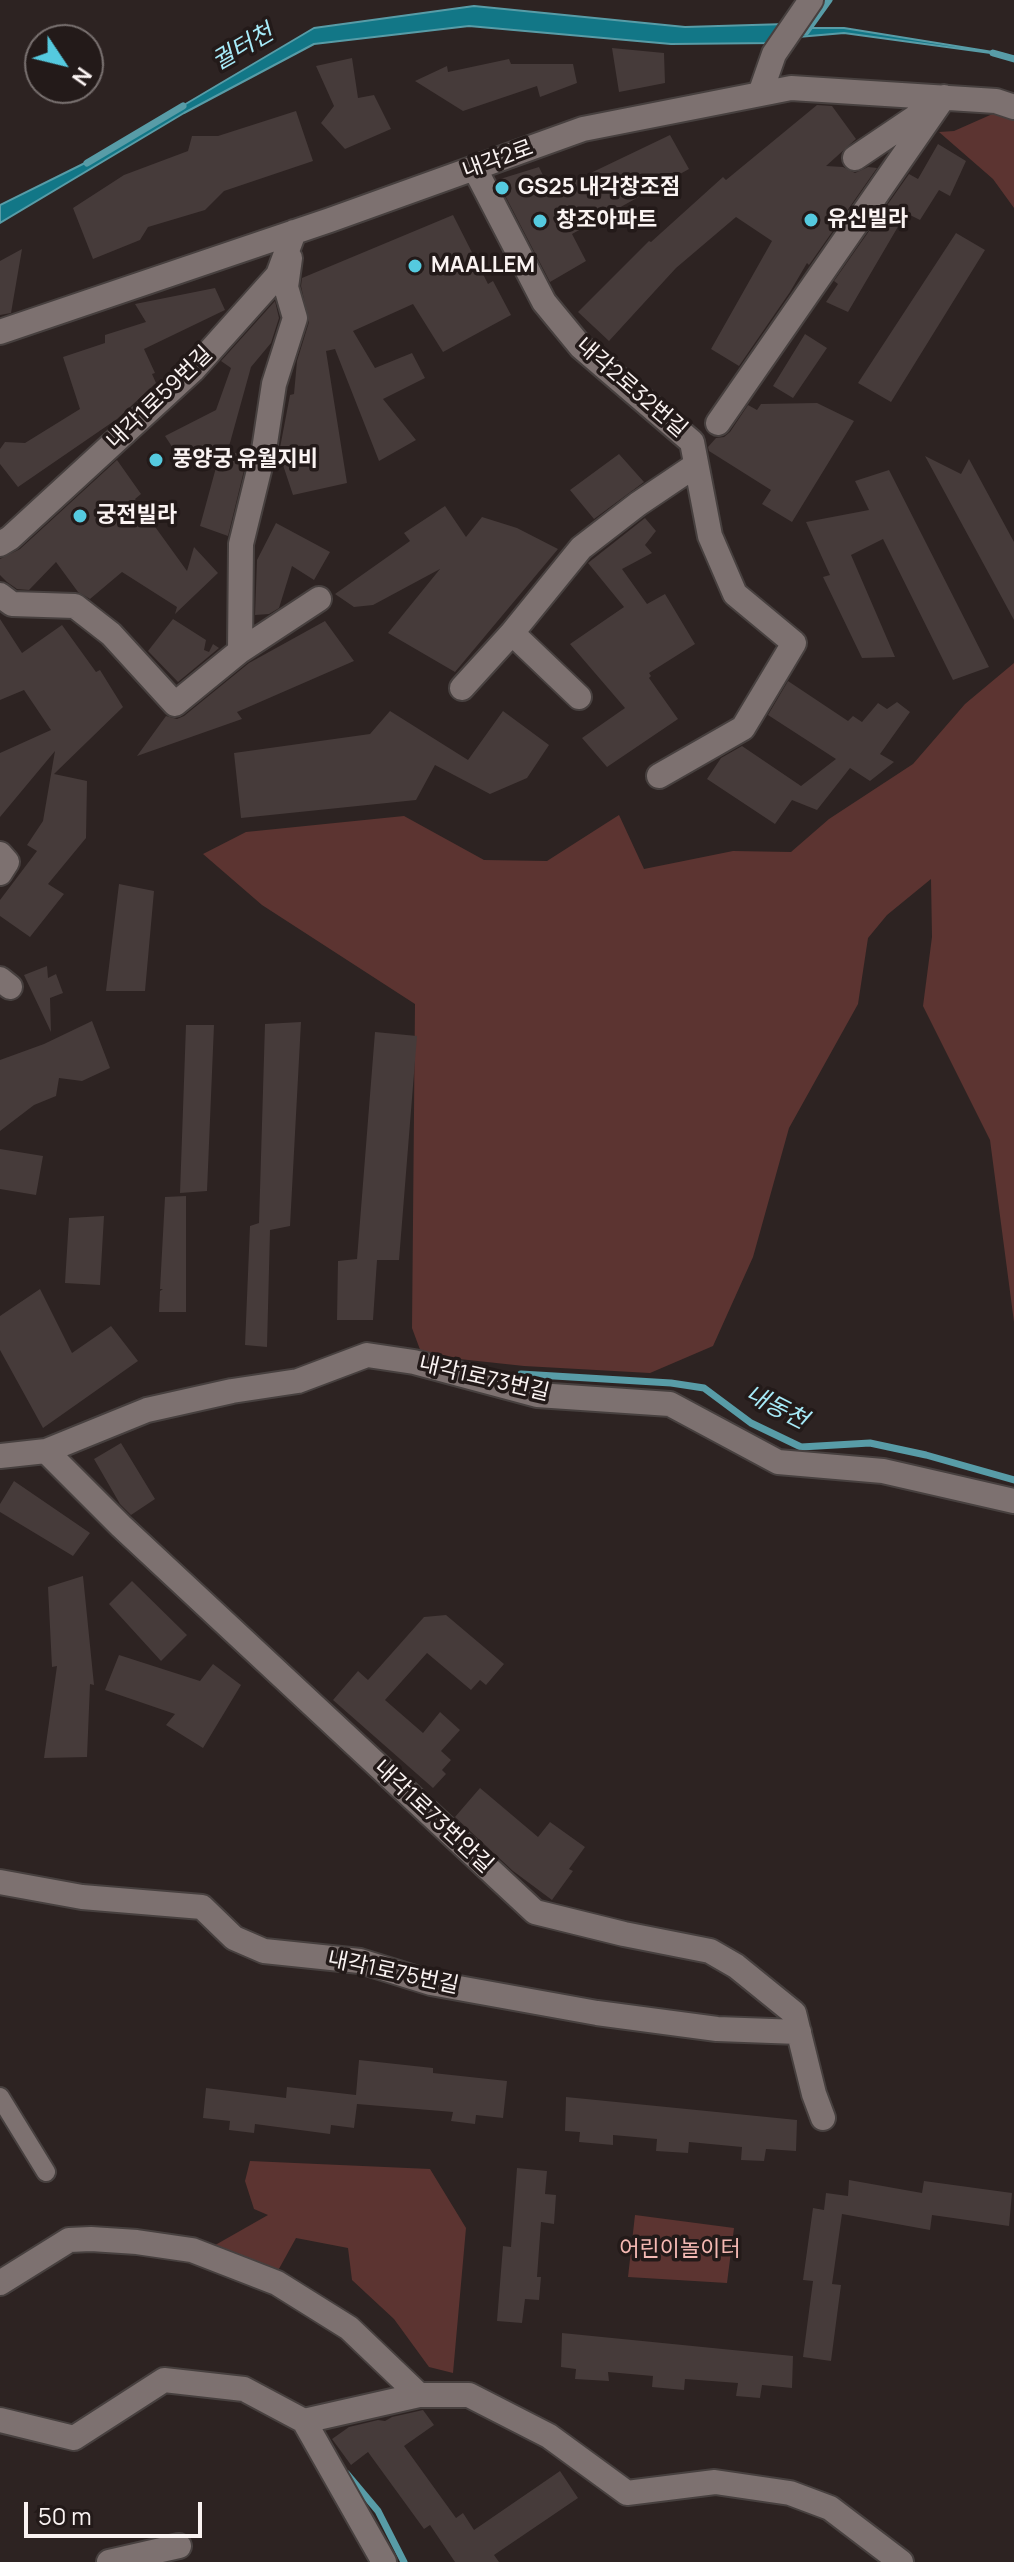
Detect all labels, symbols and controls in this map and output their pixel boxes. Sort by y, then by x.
water label: 궐터천 [207,19,279,77]
north arrow [24,24,104,104]
text: N [65,62,99,92]
street label: 내각2로 [459,135,537,185]
place label: GS25 내각창조점 [518,175,680,201]
marker: GS25 내각창조점 [493,179,511,197]
place label: 유신빌라 [827,207,908,233]
place label: 창조아파트 [556,208,657,234]
marker: 유신빌라 [802,211,820,229]
marker: 창조아파트 [531,212,549,230]
place label: MAALLEM [431,253,535,279]
marker: MAALLEM [406,257,424,275]
street label: 내각2로32번길 [570,333,692,443]
street label: 내각1로59번길 [102,341,218,455]
place label: 풍양궁 유월지비 [172,447,318,473]
marker: 풍양궁 유월지비 [147,451,165,469]
place label: 궁전빌라 [96,503,177,529]
marker: 궁전빌라 [71,507,89,525]
street label: 내각1로73번길 [416,1351,552,1407]
water label: 내동천 [740,1380,812,1436]
street label: 내각1로73번안길 [368,1755,498,1879]
street label: 내각1로75번길 [325,1946,461,2000]
park label: 어린이놀이터 [619,2237,741,2263]
scale bar [28,2486,206,2536]
text: 50 m [38,2499,92,2532]

